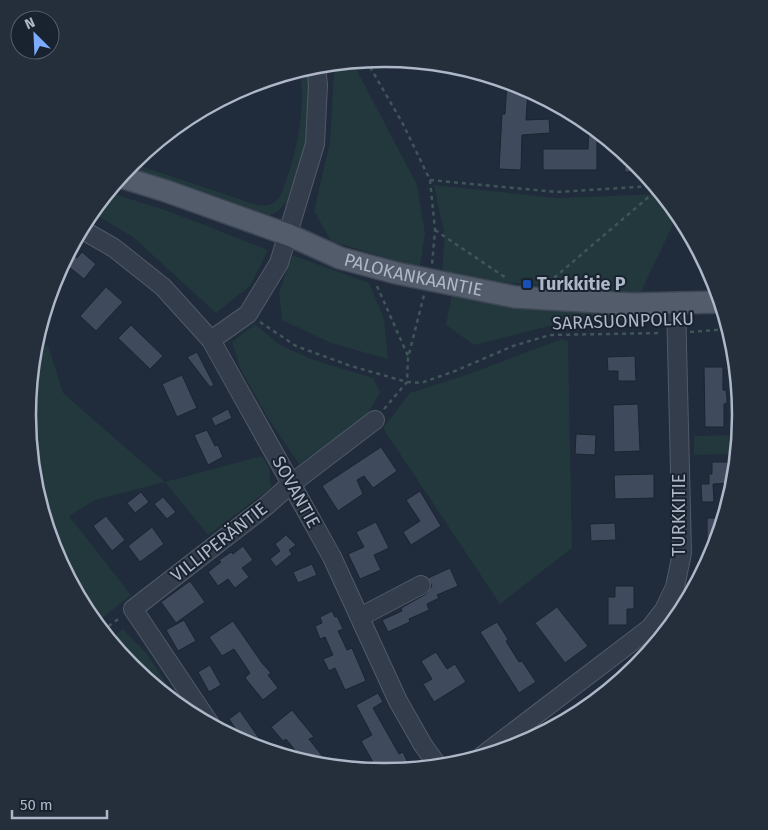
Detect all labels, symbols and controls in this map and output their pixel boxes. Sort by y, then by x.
north arrow [10,10,60,60]
text: N [22,14,38,33]
street label: PALOKANKAANTIE [342,249,484,301]
place label: Turkkitie P [537,273,626,295]
marker: Turkkitie P [521,278,533,290]
street label: SARASUONPOLKU [552,308,694,334]
street label: SOVANTIE [267,452,325,532]
street label: TURKKITIE [668,474,690,556]
street label: VILLIPERÄNTIE [166,498,272,586]
scale bar [12,788,108,820]
text: 50 m [20,796,53,814]

